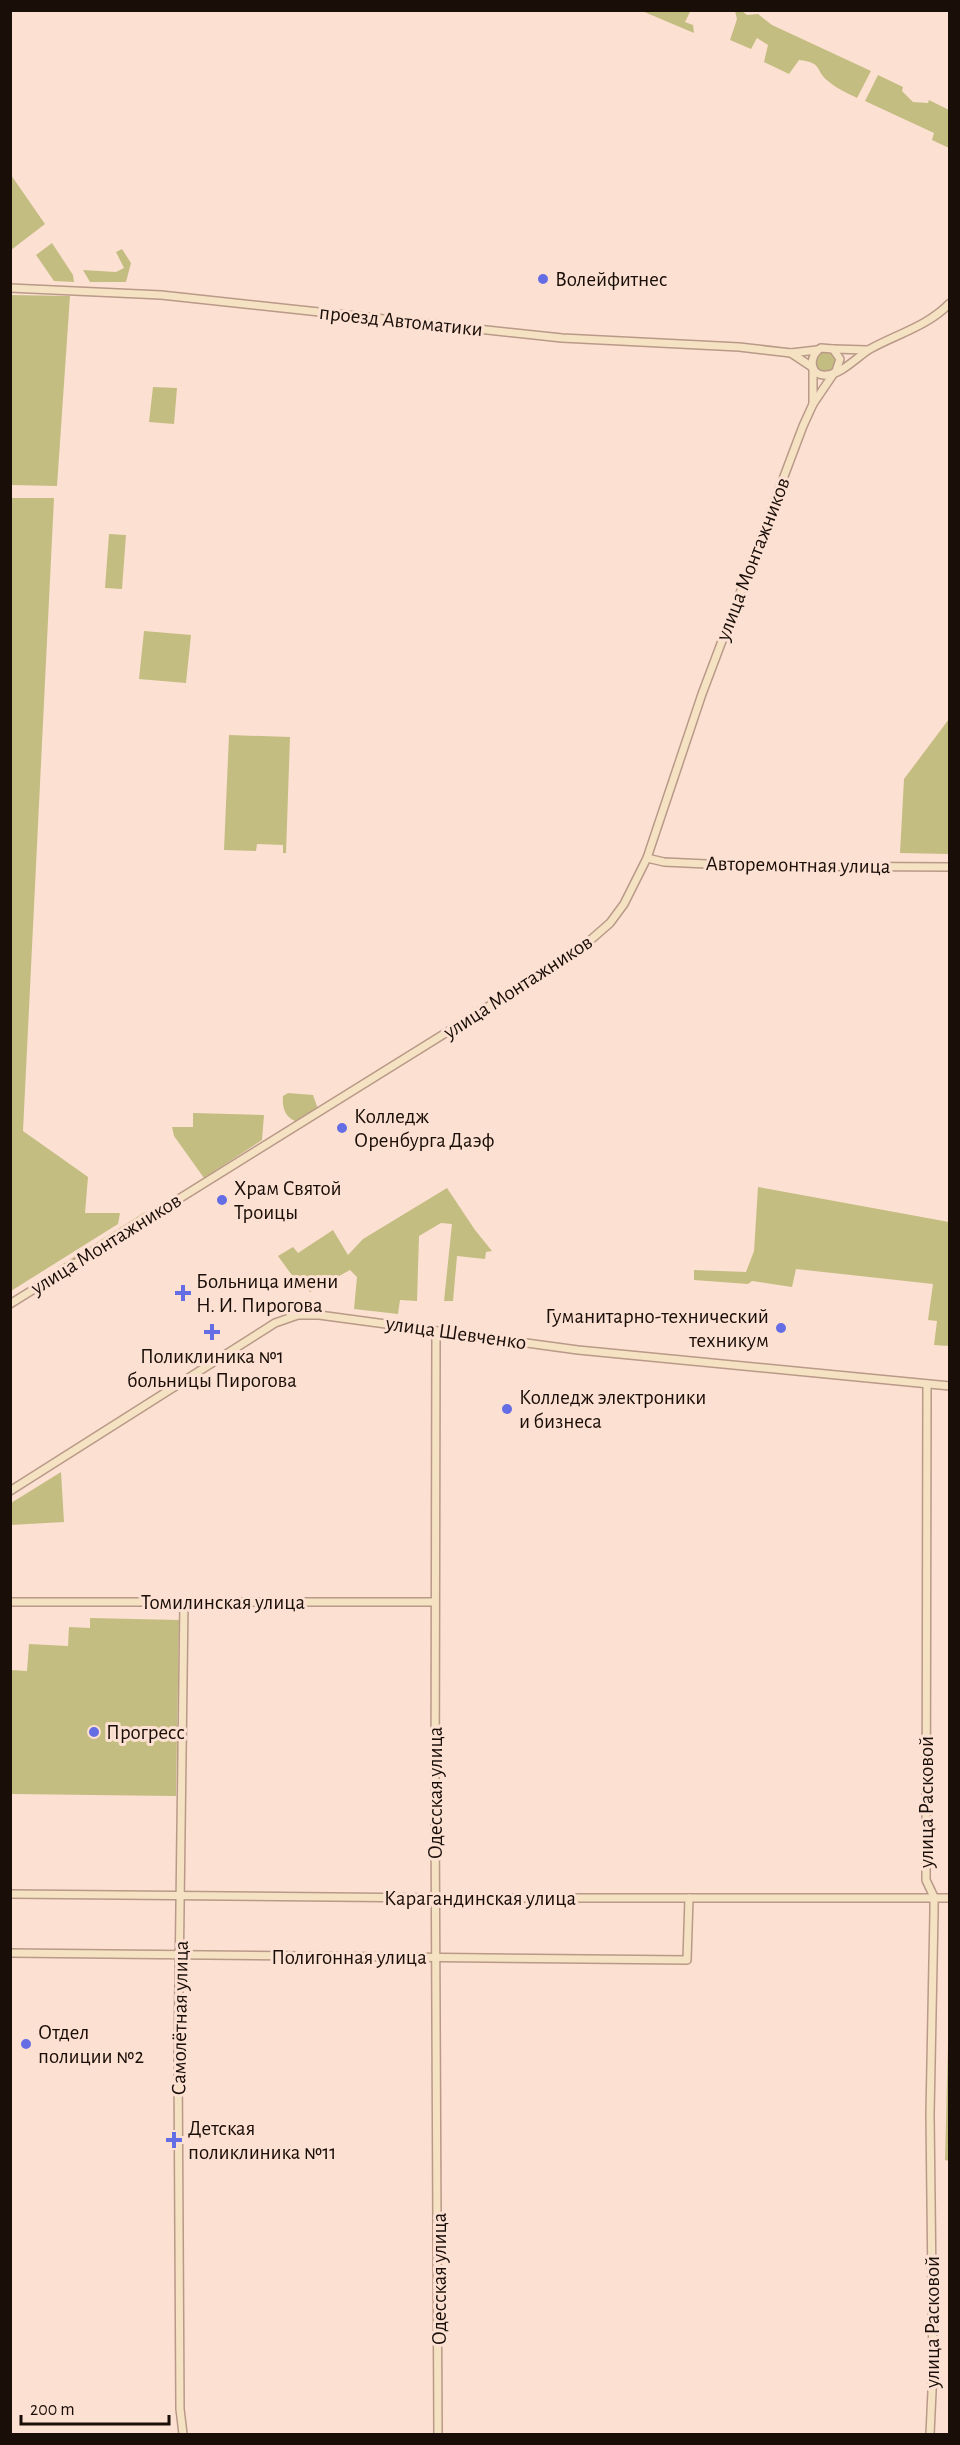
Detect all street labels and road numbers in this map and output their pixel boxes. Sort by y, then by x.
street label: проезд Автоматики [318,302,484,340]
street label: улица Монтажников [712,475,794,644]
street label: Авторемонтная улица [705,853,891,877]
street label: улица Монтажников [439,931,596,1043]
street label: улица Монтажников [26,1189,185,1299]
street label: улица Шевченко [383,1313,528,1353]
street label: Томилинская улица [141,1592,305,1613]
street label: Одесская улица [425,1726,446,1859]
street label: улица Расковой [916,1736,937,1869]
street label: Карагандинская улица [384,1888,577,1909]
street label: Самолётная улица [168,1940,192,2096]
street label: Полигонная улица [271,1947,427,1968]
street label: Одесская улица [429,2212,450,2345]
street label: улица Расковой [922,2256,943,2389]

